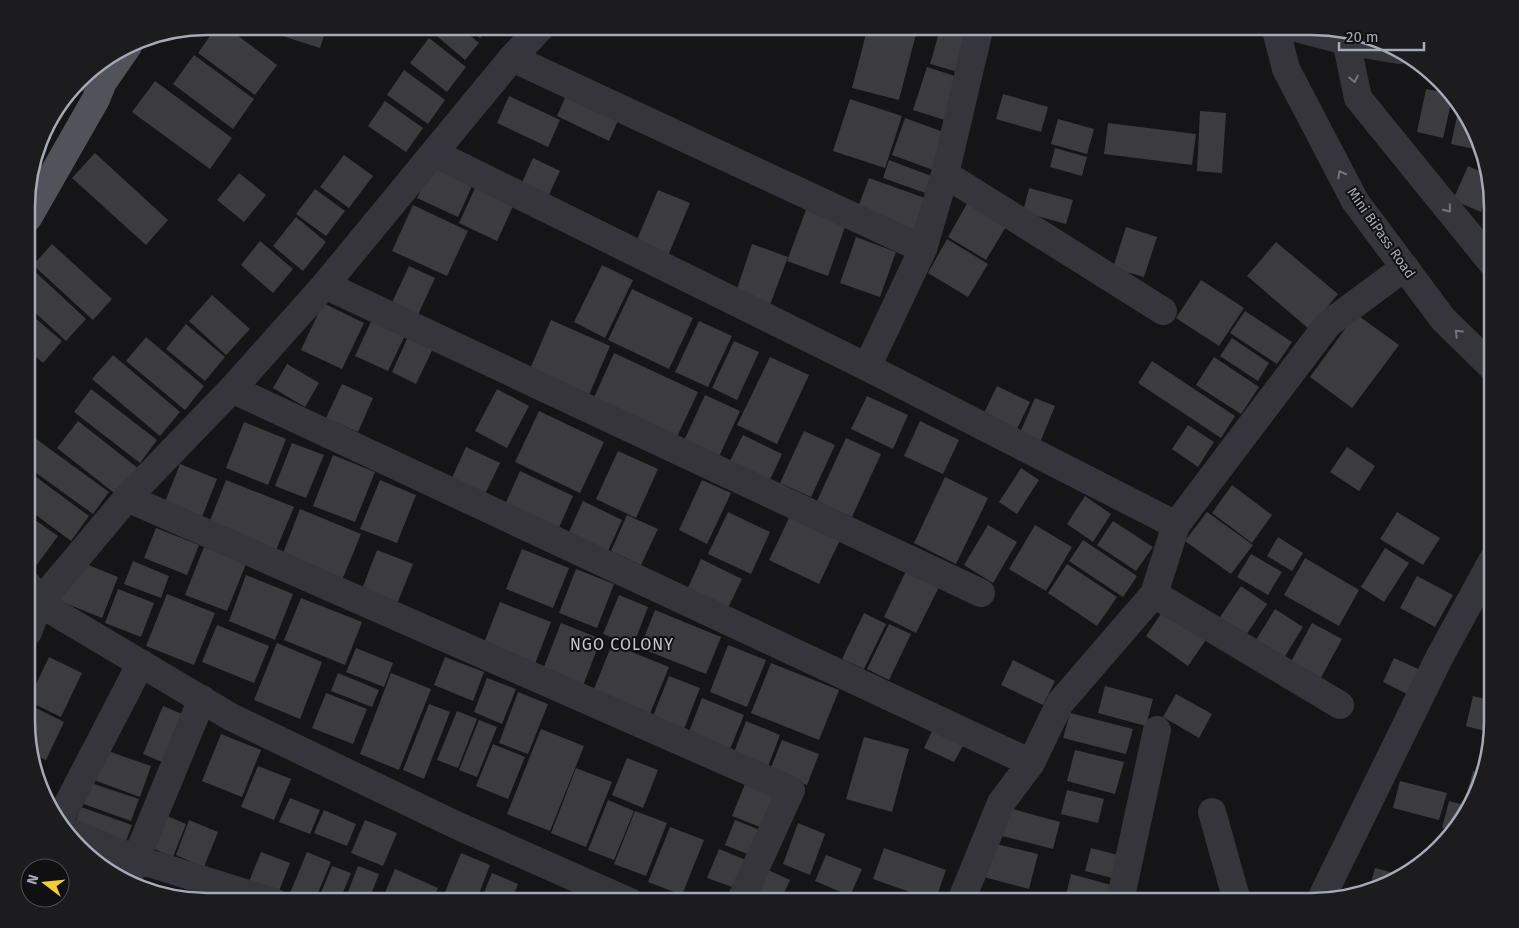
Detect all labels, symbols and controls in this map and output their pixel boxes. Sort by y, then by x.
scale bar [1339,20,1424,52]
text: 20 m [1346,28,1379,46]
one-way arrow [1348,75,1358,84]
one-way arrow [1337,170,1347,179]
street label: Mini BiPass Road [1343,184,1419,282]
one-way arrow [1442,203,1450,212]
one-way arrow [1454,330,1463,339]
district label: NGO COLONY [570,635,674,654]
north arrow [20,858,70,908]
text: N [24,873,42,886]

